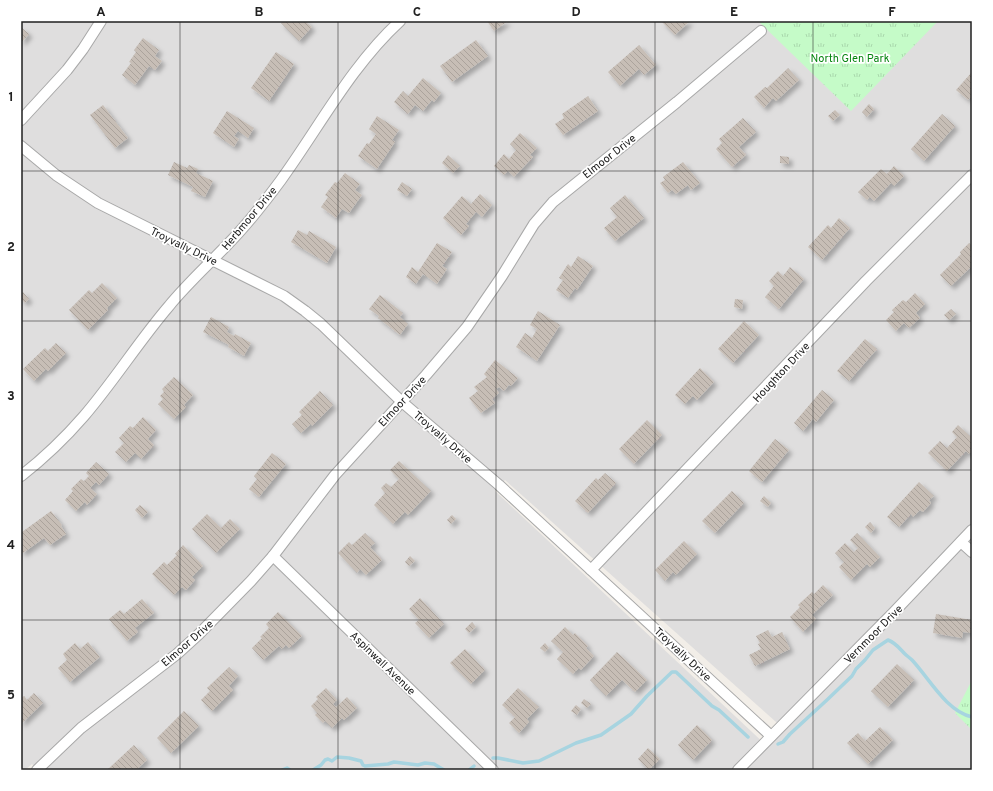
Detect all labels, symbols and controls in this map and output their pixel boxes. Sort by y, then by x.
text: A [96,5,106,21]
text: B [255,5,264,21]
text: C [413,5,421,21]
text: D [571,5,581,21]
text: E [730,5,738,21]
text: F [888,5,896,21]
park label: North Glen Park [810,52,890,66]
text: 1 [8,90,14,106]
street label: Elmoor Drive [580,131,639,182]
street label: Herbmoor Drive [219,184,281,253]
street label: Troyvally Drive [148,225,220,269]
text: 2 [7,240,15,256]
street label: Houghton Drive [750,340,813,406]
street label: Elmoor Drive [376,373,430,430]
text: 3 [7,389,15,405]
street label: Troyvally Drive [410,408,475,467]
text: 4 [7,538,15,554]
street label: Vernmoor Drive [841,602,906,667]
street label: Elmoor Drive [159,617,217,670]
street label: Troyvally Drive [651,625,714,685]
street label: Aspinwall Avenue [347,629,418,699]
text: 5 [7,688,15,704]

